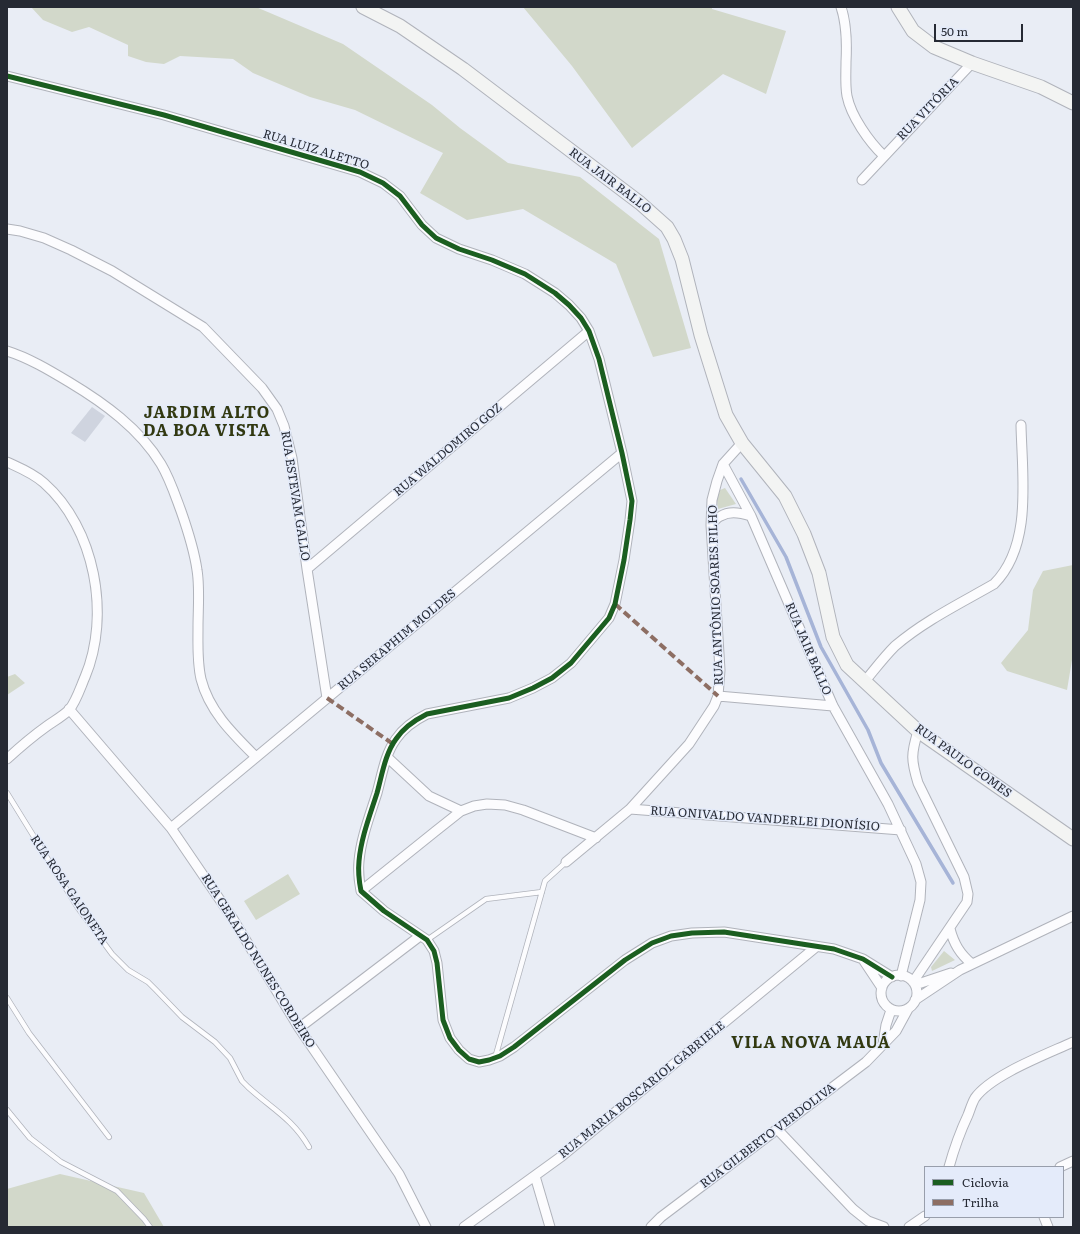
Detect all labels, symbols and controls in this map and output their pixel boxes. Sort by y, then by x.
scale bar [936,16,1025,42]
text: 50 m [941,22,968,40]
street label: RUA VITÓRIA [894,74,962,144]
street label: RUA LUIZ ALETTO [261,127,371,173]
street label: RUA JAIR BALLO [566,145,654,217]
street label: RUA WALDOMIRO GOZ [391,400,505,500]
district label: JARDIM ALTO DA BOA VISTA [143,403,271,441]
street label: RUA ESTEVAM GALLO [278,430,312,562]
street label: RUA ANTÔNIO SOARES FILHO [706,504,726,686]
street label: RUA SERAPHIM MOLDES [335,586,459,694]
street label: RUA JAIR BALLO [782,600,834,698]
street label: RUA PAULO GOMES [912,721,1014,801]
street label: RUA ONIVALDO VANDERLEI DIONÍSIO [650,804,880,834]
street label: RUA ROSA GAIONETA [27,832,111,948]
street label: RUA GERALDO NUNES CORDEIRO [198,871,318,1051]
street label: RUA MARIA BOSCARIOL GABRIELE [556,1018,728,1162]
district label: VILA NOVA MAUÁ [731,1033,891,1053]
street label: RUA GILBERTO VERDOLIVA [698,1080,838,1192]
legend [924,1166,1064,1218]
text: Ciclovia [962,1173,1009,1191]
text: Trilha [962,1193,999,1211]

